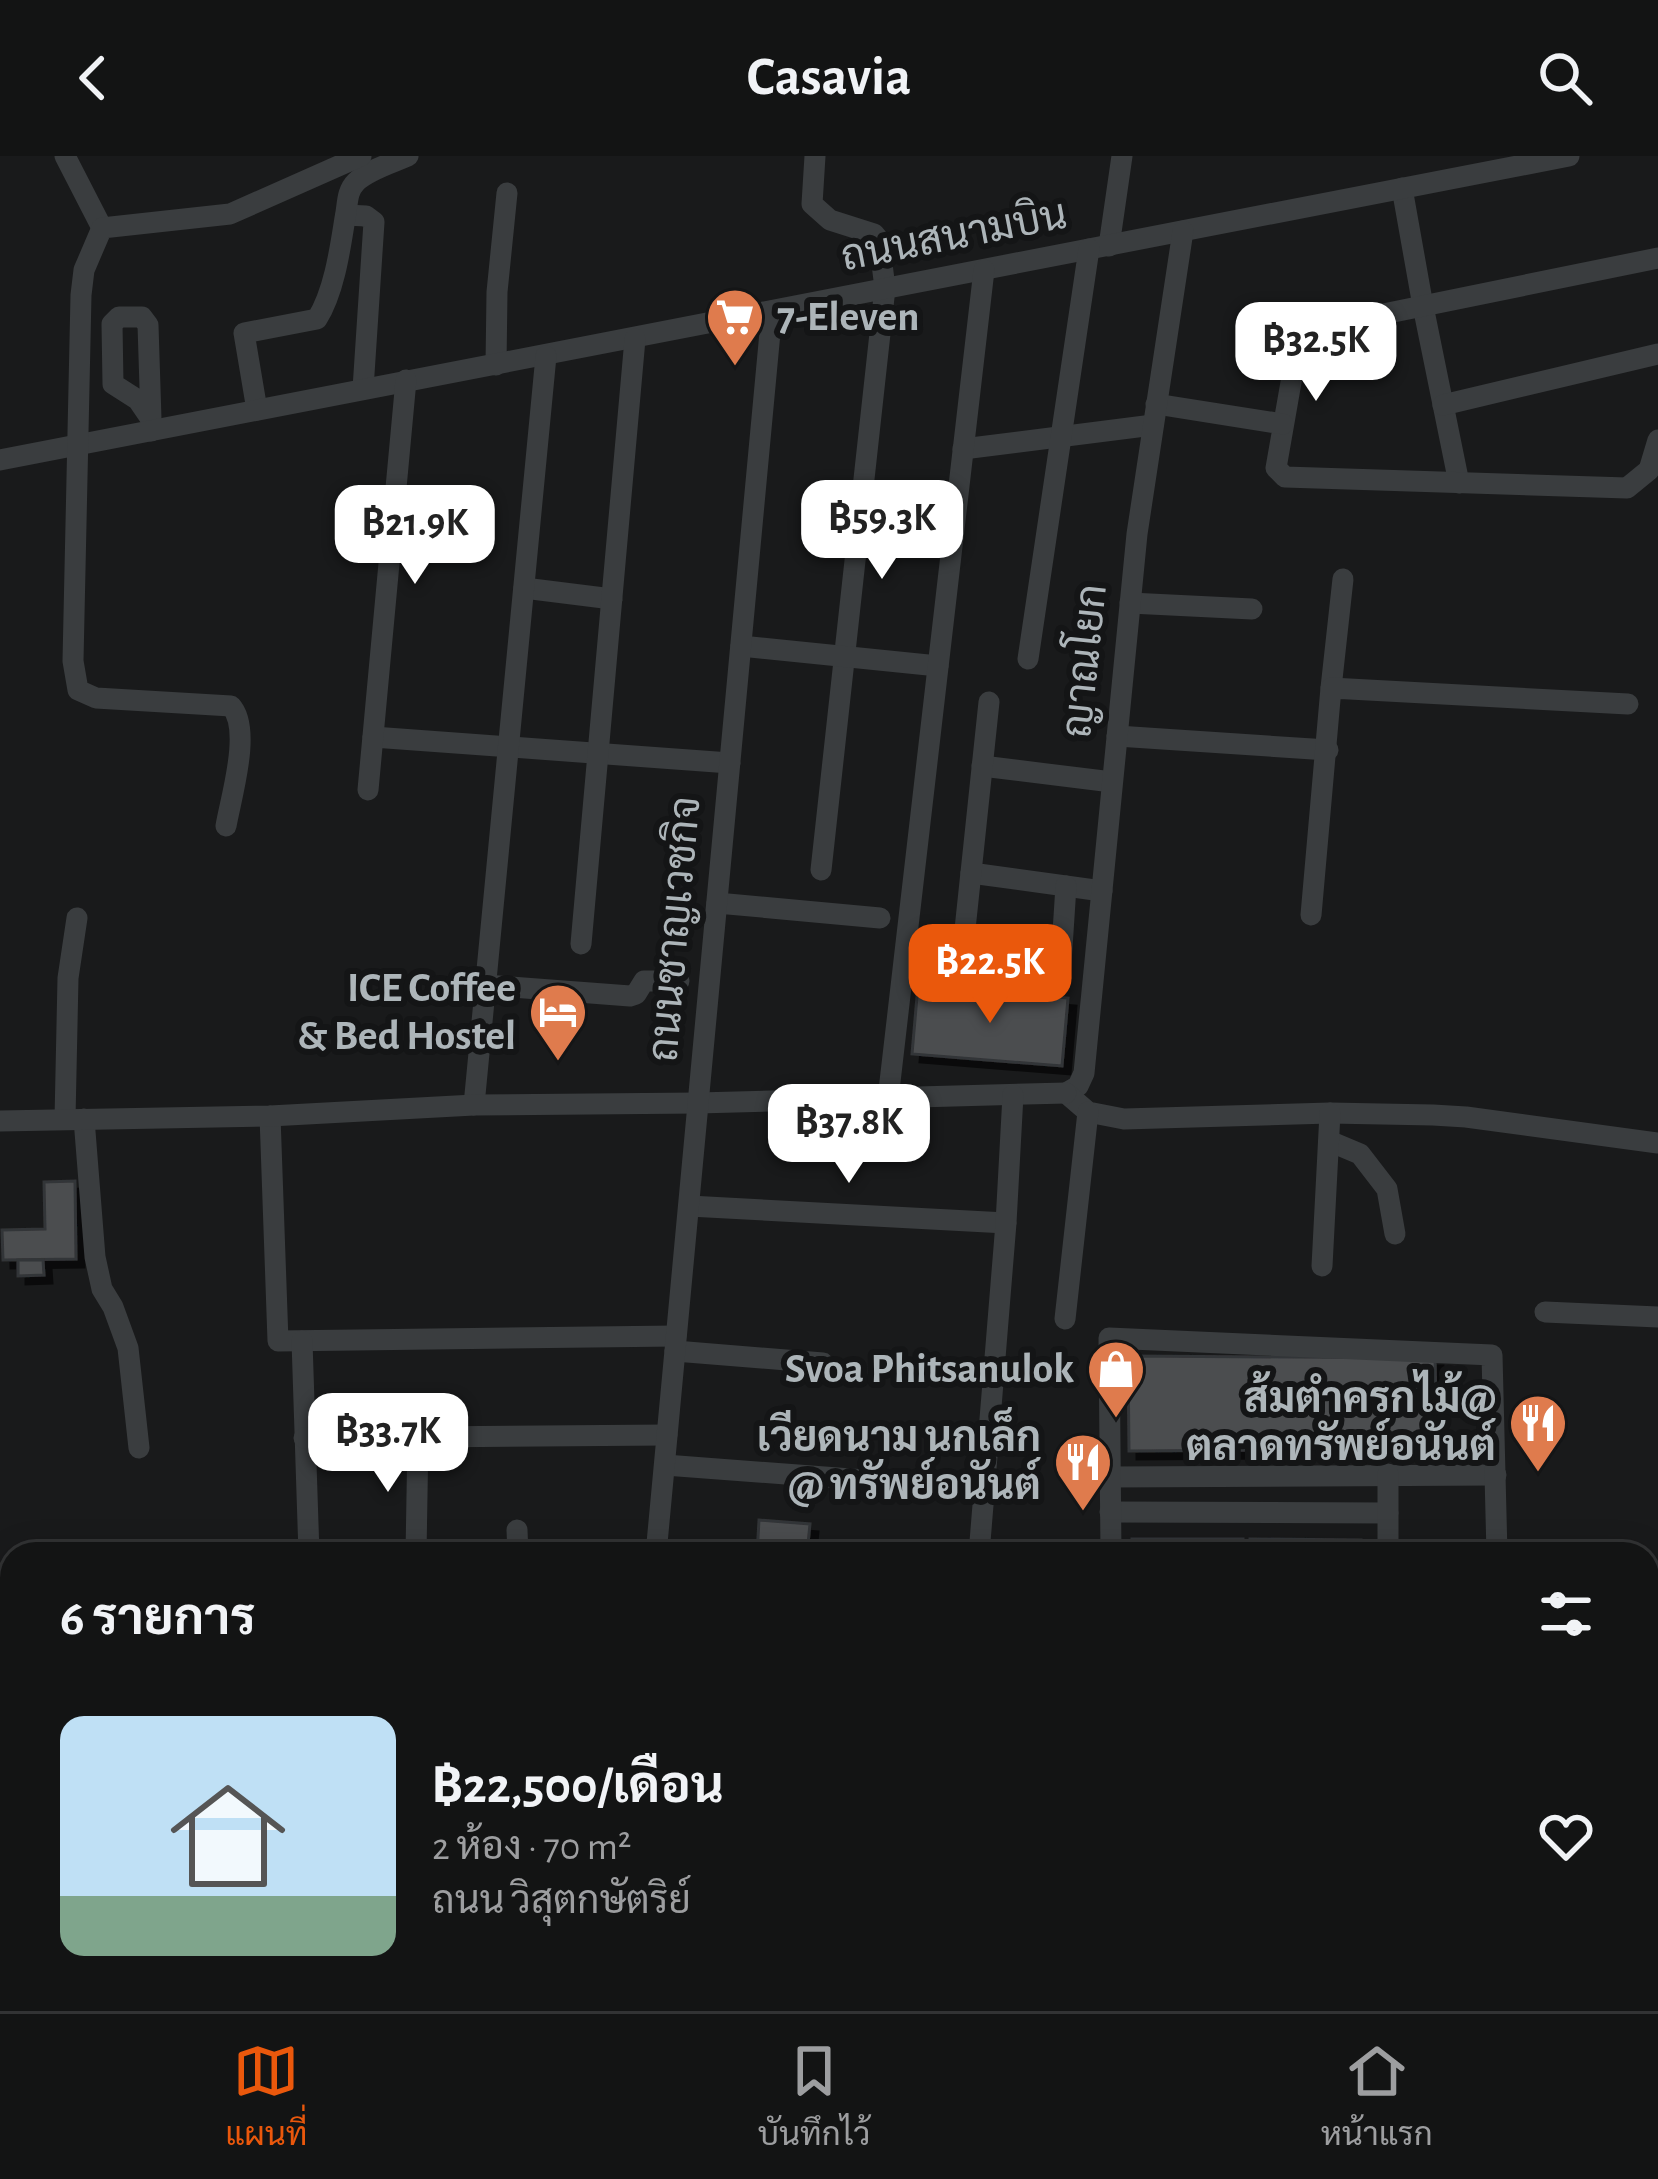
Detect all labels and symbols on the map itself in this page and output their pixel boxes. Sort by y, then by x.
street label: ถนนสนามบิน [837,189,1070,278]
supermarket icon: 7-Eleven [704,286,766,368]
place label: 7-Eleven [777,296,920,338]
pin: ฿32.5K [1218,302,1414,404]
pin: ฿59.3K [784,480,980,582]
pin: ฿21.9K [317,485,513,587]
street label: ญาณโยก [1048,581,1117,740]
street label: ถนนชาญเวชกิจ [638,794,711,1064]
pin: ฿22.5K [892,924,1088,1026]
place label: ICE Coffee & Bed Hostel [298,967,516,1057]
hotel icon: ICE Coffee & Bed Hostel [527,981,589,1063]
pin: ฿37.8K [751,1084,947,1186]
shop icon: Svoa Phitsanulok [1085,1338,1147,1420]
place label: Svoa Phitsanulok [785,1348,1074,1390]
place label: ส้มตำครกไม้@ ตลาดทรัพย์อนันต์ [1186,1369,1497,1468]
restaurant icon: ส้มตำครกไม้@ ตลาดทรัพย์อนันต์ [1507,1392,1569,1474]
pin: ฿33.7K [290,1393,486,1495]
place label: เวียดนาม นกเล็ก @ ทรัพย์อนันต์ [757,1407,1042,1508]
restaurant icon: เวียดนาม นกเล็ก @ ทรัพย์อนันต์ [1052,1431,1114,1513]

